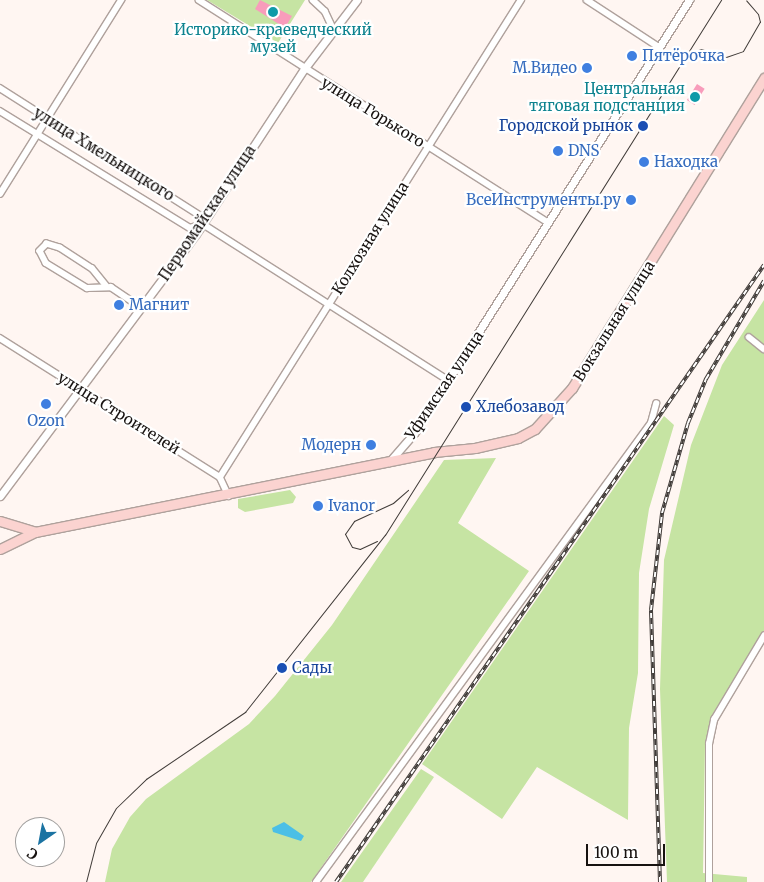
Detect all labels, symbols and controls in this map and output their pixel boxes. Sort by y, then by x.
marker: Историко-краеведческий музей [267,6,279,18]
place label: Историко-краеведческий музей [174,20,372,55]
place label: Пятёрочка [642,47,725,65]
marker: Пятёрочка [626,50,638,62]
place label: М.Видео [513,59,577,77]
marker: М.Видео [581,62,593,74]
street label: улица Горького [318,73,428,151]
place label: Центральная тяговая подстанция [529,79,685,114]
marker: Центральная тяговая подстанция [689,91,701,103]
street label: улица Хмельницкого [30,103,178,205]
place label: Городской рынок [499,117,633,135]
marker: Городской рынок [637,120,649,132]
street label: Первомайская улица [155,142,259,284]
place label: DNS [568,142,599,160]
marker: DNS [552,145,564,157]
place label: Находка [654,153,718,171]
marker: Находка [638,156,650,168]
street label: Колхозная улица [328,178,412,298]
place label: ВсеИнструменты.ру [466,191,621,209]
marker: ВсеИнструменты.ру [625,194,637,206]
street label: Вокзальная улица [570,257,658,385]
place label: Магнит [129,296,189,314]
marker: Магнит [113,299,125,311]
street label: Уфимская улица [401,327,487,443]
street label: улица Строителей [55,368,183,458]
marker: Ozon [40,398,52,410]
place label: Хлебозавод [476,398,565,416]
marker: Хлебозавод [460,401,472,413]
place label: Ozon [27,412,65,430]
place label: Модерн [301,436,361,454]
marker: Модерн [365,439,377,451]
place label: Ivanor [328,497,375,515]
marker: Ivanor [312,500,324,512]
place label: Сады [292,659,332,677]
marker: Сады [276,662,288,674]
north arrow [15,817,65,867]
scale bar [589,834,668,866]
text: 100 m [594,843,638,862]
text: С [24,844,41,864]

